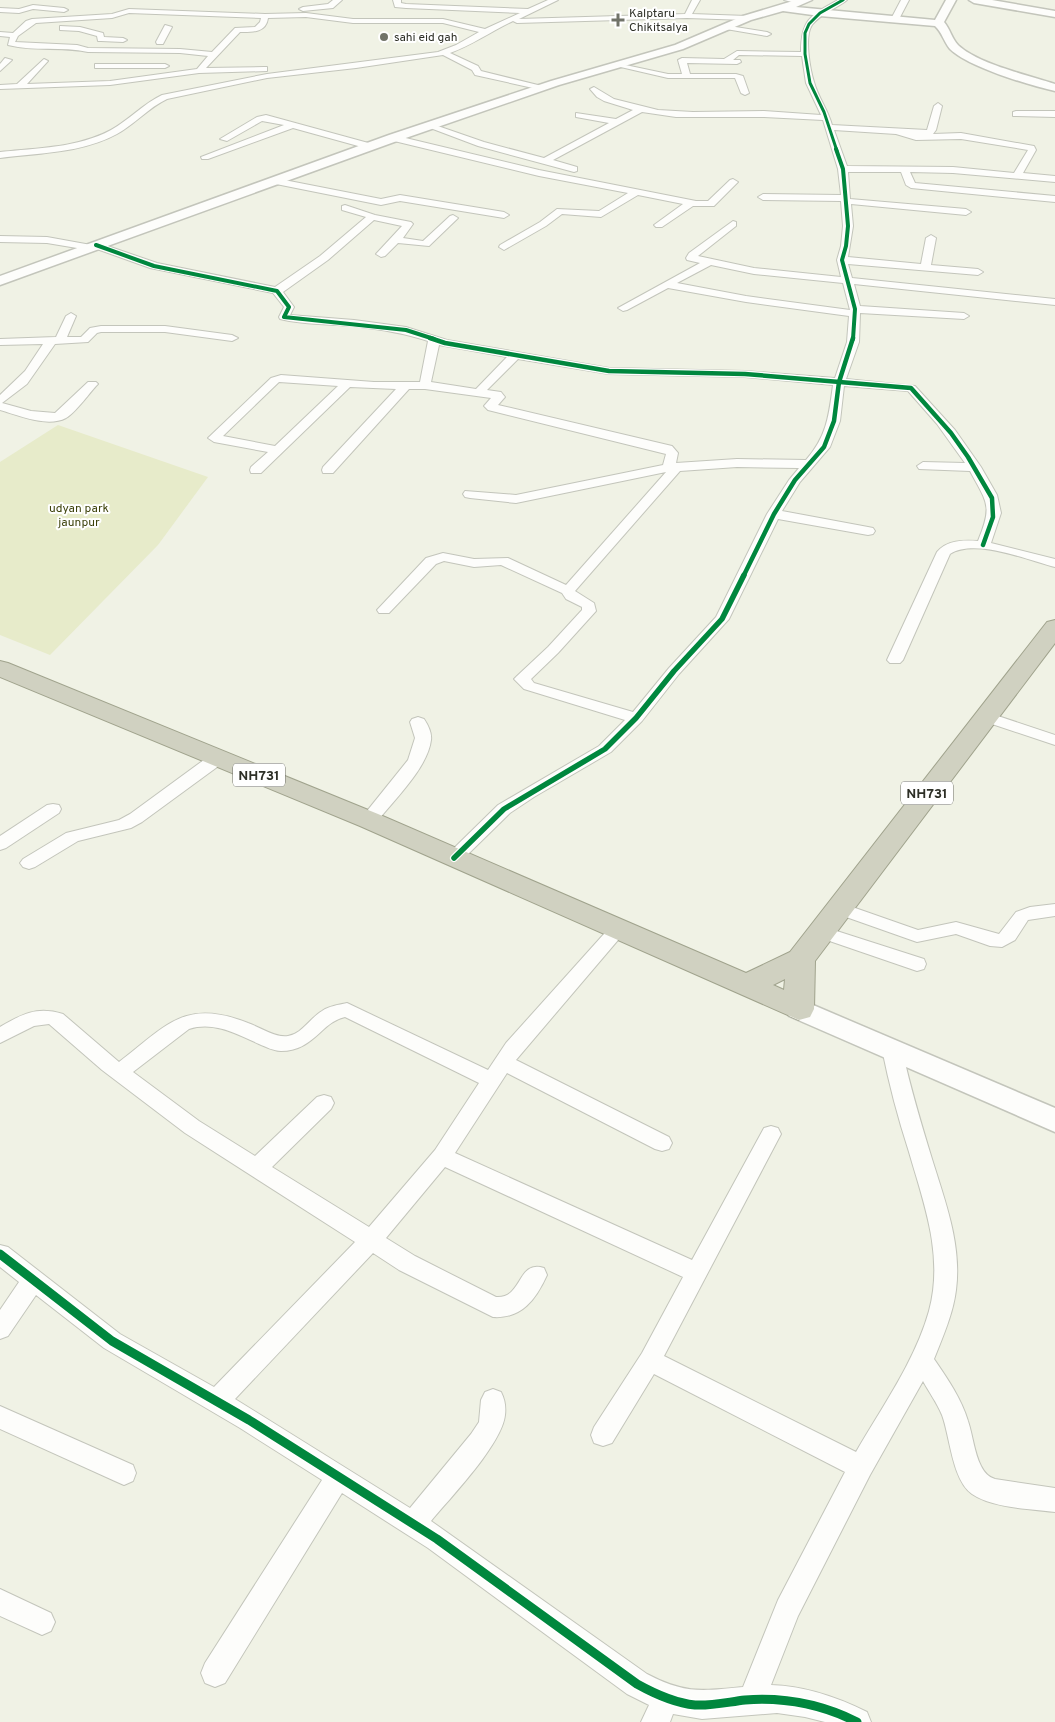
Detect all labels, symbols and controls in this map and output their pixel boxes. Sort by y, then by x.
place label: Kalptaru Chikitsalya [629,6,688,36]
marker: Kalptaru Chikitsalya [611,13,625,27]
place label: sahi eid gah [394,30,457,46]
marker: sahi eid gah [378,31,390,43]
park label: udyan park jaunpur [49,501,109,531]
road number: NH731 [233,764,285,786]
road number: NH731 [901,781,953,804]

